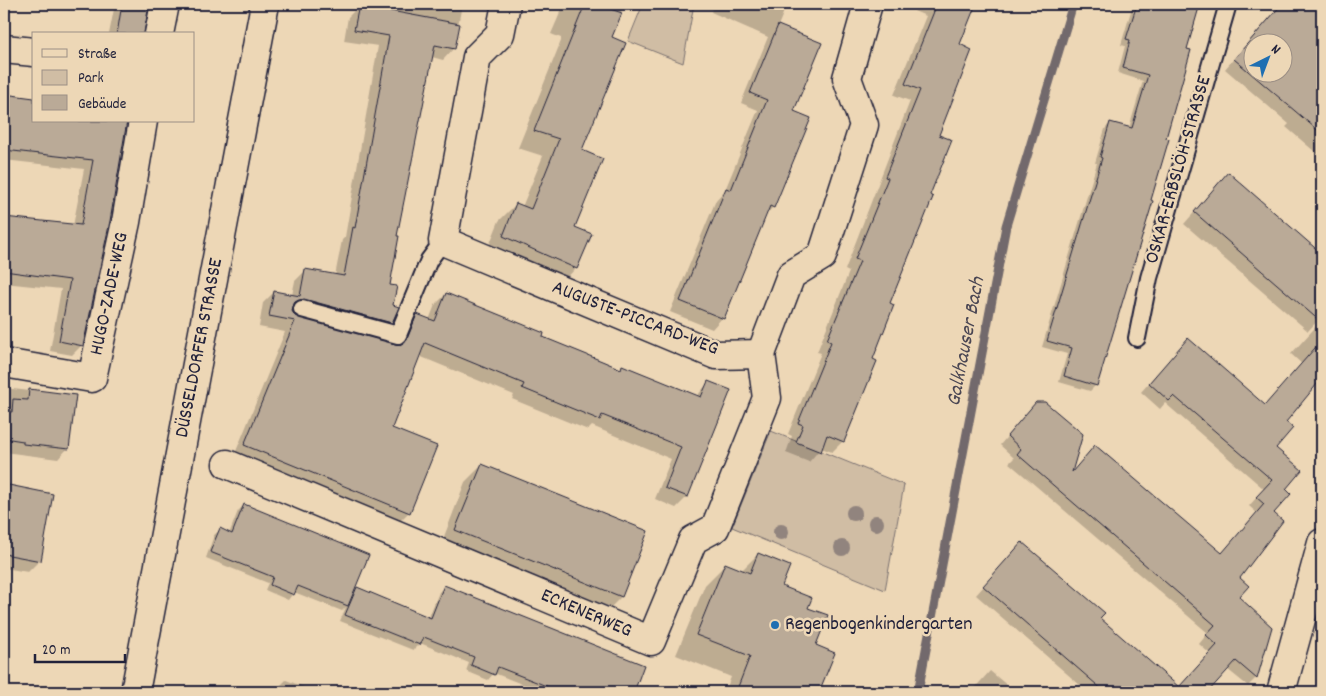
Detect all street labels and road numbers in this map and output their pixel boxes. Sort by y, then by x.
street label: OSKAR-ERBSLÖH-STRASSE [1139,73,1219,267]
street label: HUGO-ZADE-WEG [83,230,137,358]
street label: DÜSSELDORFER STRASSE [169,256,231,440]
street label: AUGUSTE-PICCARD-WEG [548,274,722,364]
street label: ECKENERWEG [536,582,636,646]

